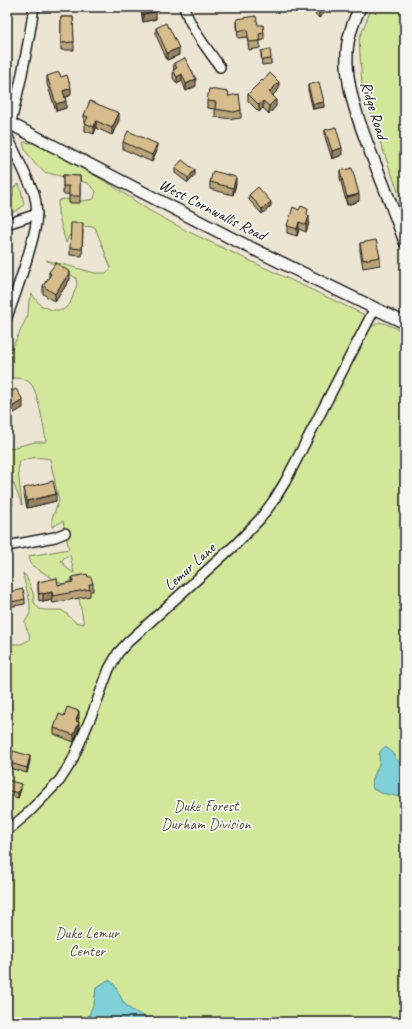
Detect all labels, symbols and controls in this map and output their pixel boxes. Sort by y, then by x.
street label: Ridge Road [356,79,393,144]
street label: West Cornwallis Road [156,174,272,247]
street label: Lemur Lane [160,537,221,595]
park label: Duke Forest Durham Division [161,796,252,834]
park label: Duke Lemur Center [55,923,120,961]

